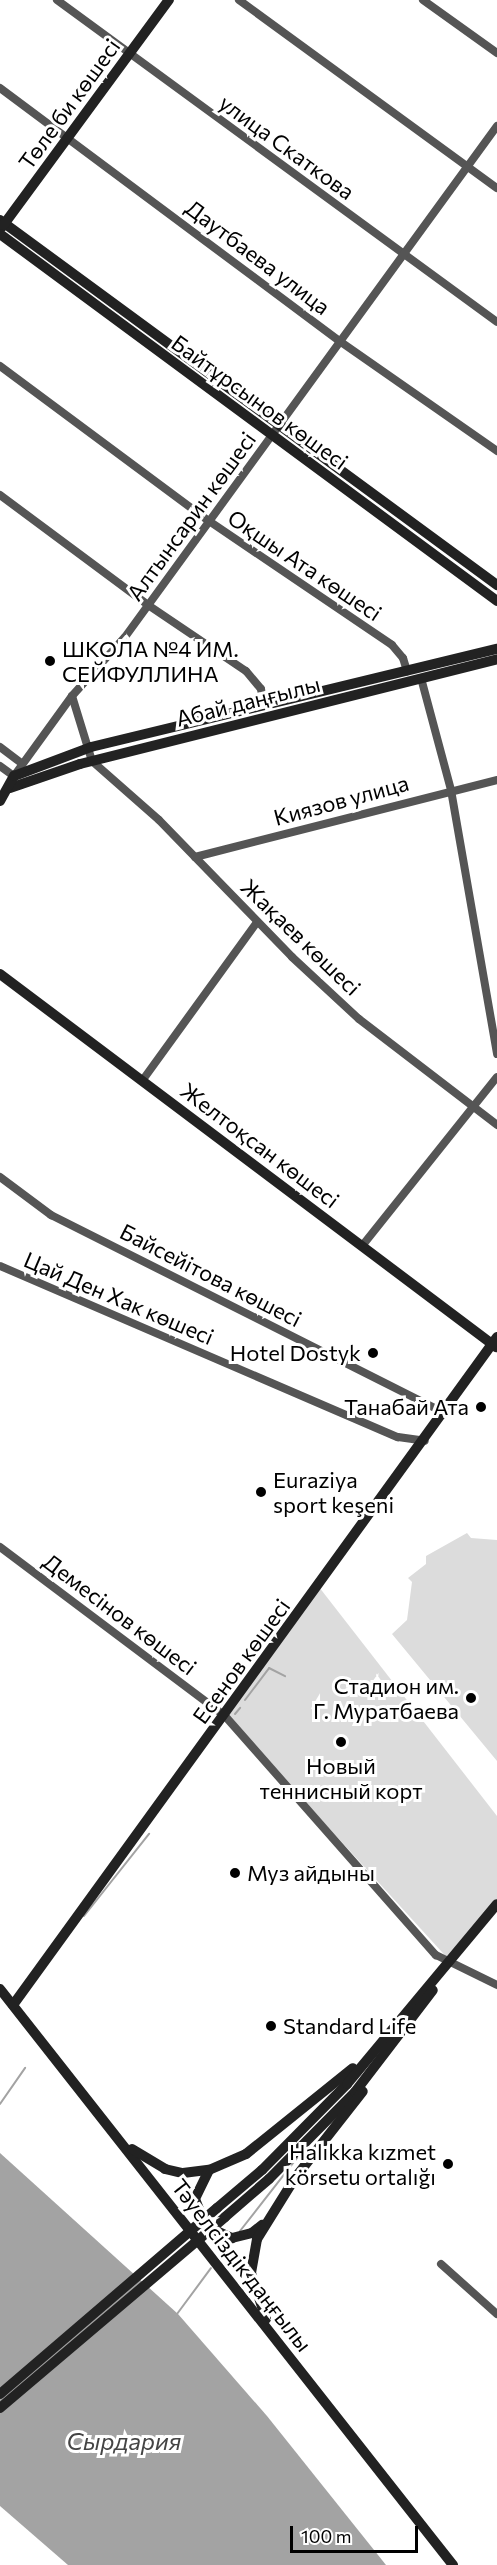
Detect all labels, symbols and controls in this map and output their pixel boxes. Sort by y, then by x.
street label: Төле би көшесі [13,34,125,174]
street label: улица Скаткова [214,89,360,205]
street label: Даутбаева улица [181,194,335,320]
street label: Байтұрсынов көшесі [167,329,353,475]
street label: Алтынсарин көшесі [121,427,261,605]
street label: Оқшы Ата көшесі [223,504,387,626]
place label: ШКОЛА №4 ИМ. СЕЙФУЛЛИНА [62,635,239,686]
marker: ШКОЛА №4 ИМ. СЕЙФУЛЛИНА [43,654,57,668]
street label: Абай даңғылы [173,670,323,732]
street label: Киязов улица [271,769,411,831]
street label: Жақаев көшесі [236,873,366,1001]
street label: Желтоқсан көшесі [176,1077,344,1213]
street label: Байсейітова көшесі [116,1218,306,1332]
street label: Цай Ден Хак көшесі [20,1246,218,1350]
place label: Hotel Dostyk [230,1340,361,1366]
marker: Hotel Dostyk [366,1346,380,1360]
place label: Танабай Ата [344,1394,469,1420]
marker: Танабай Ата [474,1400,488,1414]
place label: Euraziya sport keşeni [273,1466,394,1518]
marker: Euraziya sport keşeni [254,1485,268,1499]
street label: Демесінов көшесі [38,1548,202,1680]
street label: Есенов көшесі [187,1593,295,1729]
place label: Стадион им. Г. Муратбаева [313,1672,459,1724]
marker: Стадион им. Г. Муратбаева [464,1691,478,1705]
marker: Новый теннисный корт [334,1735,348,1749]
place label: Новый теннисный корт [259,1752,423,1804]
place label: Муз айдыны [247,1860,375,1886]
marker: Муз айдыны [228,1866,242,1880]
place label: Standard Life [283,2013,416,2039]
marker: Standard Life [264,2019,278,2033]
place label: Halıkka kızmet körsetu ortalığı [285,2138,436,2190]
marker: Halıkka kızmet körsetu ortalığı [441,2157,455,2171]
street label: Тәуелсіздік даңғылы [166,2173,318,2357]
water label: Сырдария [67,2427,181,2455]
scale bar [293,2514,420,2552]
text: 100 m [301,2525,351,2547]

